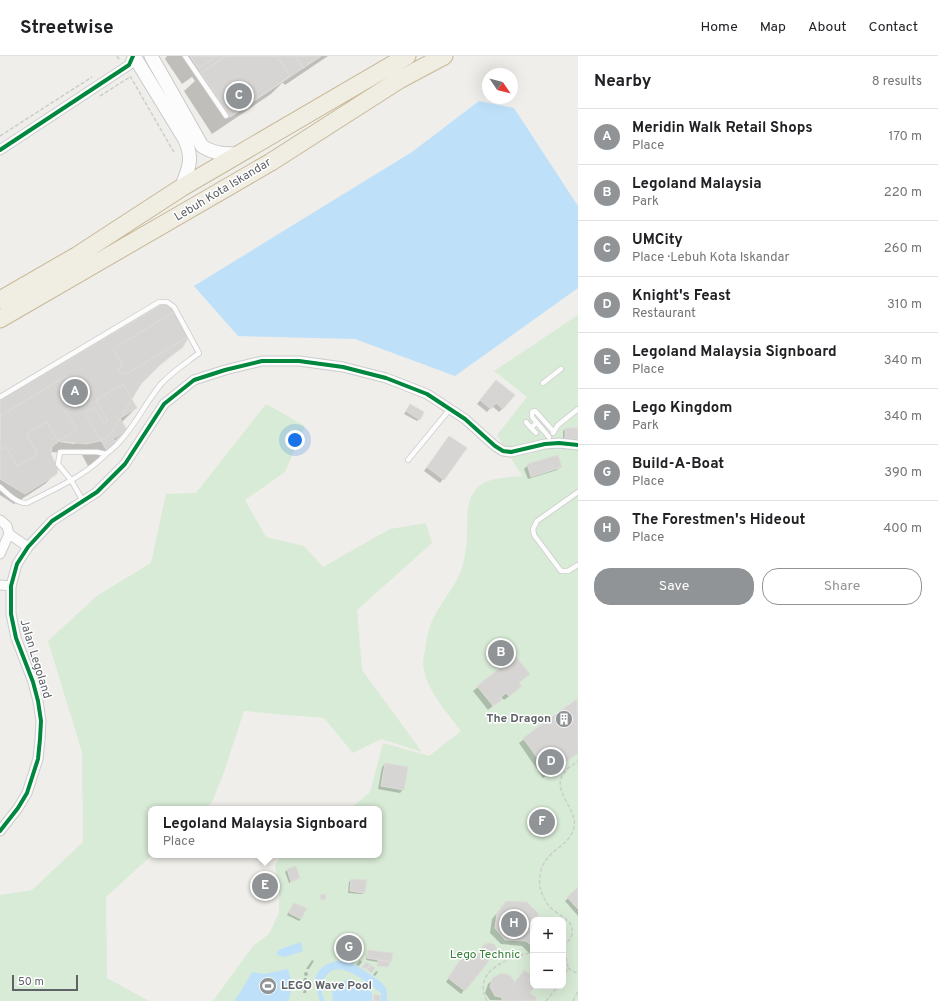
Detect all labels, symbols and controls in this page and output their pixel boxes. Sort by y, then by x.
text: Streetwise [20,16,113,40]
text: Home [701,19,738,36]
text: Map [760,19,786,36]
text: About [808,19,847,36]
text: Contact [869,19,918,36]
north arrow [482,68,518,104]
text: Nearby [594,71,651,93]
text: 8 results [872,74,922,90]
pin: C [226,81,252,111]
text: Meridin Walk Retail Shops [632,119,813,138]
text: A [602,129,612,145]
text: 170 m [888,129,922,145]
text: Place [632,138,664,154]
street label: Lebuh Kota Iskandar [172,155,275,225]
text: Legoland Malaysia [632,175,762,194]
text: B [603,185,611,201]
text: 220 m [884,185,922,201]
text: Park [632,194,659,210]
text: UMCity [632,231,683,250]
text: C [603,241,611,257]
text: 260 m [884,241,922,257]
text: Place · Lebuh Kota Iskandar [632,250,790,266]
text: Knight's Feast [632,287,731,306]
text: D [602,297,612,313]
text: 310 m [887,297,922,313]
text: Restaurant [632,306,696,322]
text: Legoland Malaysia Signboard [632,343,837,362]
text: E [603,353,611,369]
text: 340 m [884,353,922,369]
text: Place [632,362,664,378]
pin: A [62,377,88,407]
text: Lego Kingdom [632,399,732,418]
text: F [603,409,611,425]
text: 340 m [884,409,922,425]
text: Park [632,418,659,434]
your location [285,430,305,450]
text: Build-A-Boat [632,455,724,474]
text: G [603,465,611,481]
text: 390 m [884,465,922,481]
text: Place [632,474,664,490]
text: The Forestmen's Hideout [632,511,805,530]
text: H [602,521,612,537]
text: 400 m [883,521,922,537]
text: Place [632,530,664,546]
button: Save [594,568,754,605]
button: Share [762,568,922,605]
street label: Jalan Legoland [15,617,55,701]
pin: B [488,638,514,668]
building icon: The Dragon [554,709,574,729]
place label: The Dragon [486,711,551,727]
pin: D [538,747,564,777]
popup [148,806,382,858]
pin: F [529,807,555,837]
text: Legoland Malaysia Signboard [163,815,367,834]
text: Place [163,834,195,850]
pin: E [252,871,278,901]
pin: H [501,909,527,939]
map controls [530,917,566,989]
button: + [530,917,566,953]
pin: G [336,933,362,963]
park label: Lego Technic [450,947,520,963]
button: − [530,953,566,989]
scale bar [12,973,78,992]
text: 50 m [18,975,44,989]
sports icon: LEGO Wave Pool [258,976,278,996]
place label: LEGO Wave Pool [281,978,372,994]

